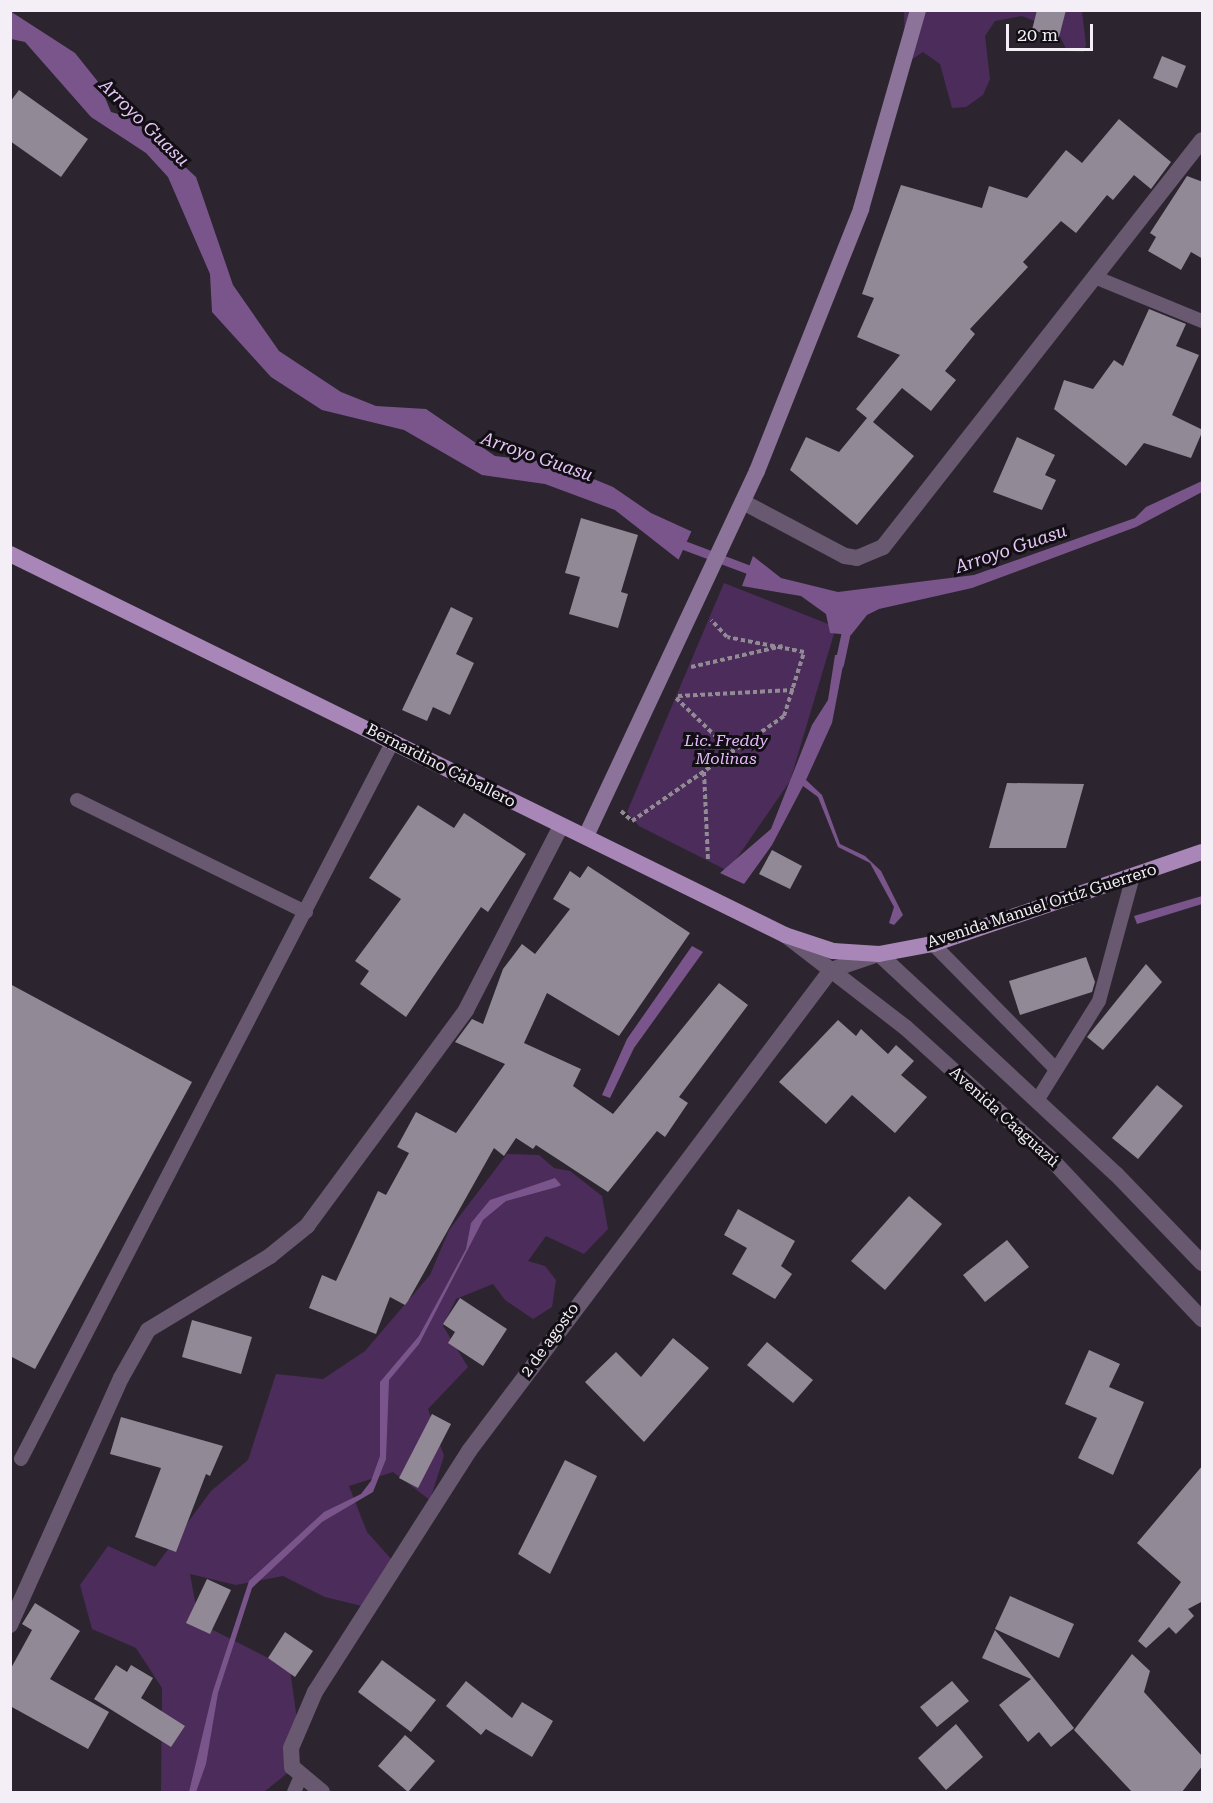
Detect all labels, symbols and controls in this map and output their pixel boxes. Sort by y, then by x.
scale bar [1009,12,1096,50]
text: 20 m [1017,24,1058,45]
water label: Arroyo Guasu [95,75,193,171]
water label: Arroyo Guasu [478,428,596,486]
water label: Arroyo Guasu [952,520,1070,578]
street label: Bernardino Caballero [363,720,519,812]
park label: Lic. Freddy Molinas [684,731,768,769]
street label: Avenida Manuel Ortíz Guerrero [925,860,1159,952]
street label: Avenida Caaguazú [945,1063,1063,1171]
street label: 2 de agosto [517,1299,583,1381]

